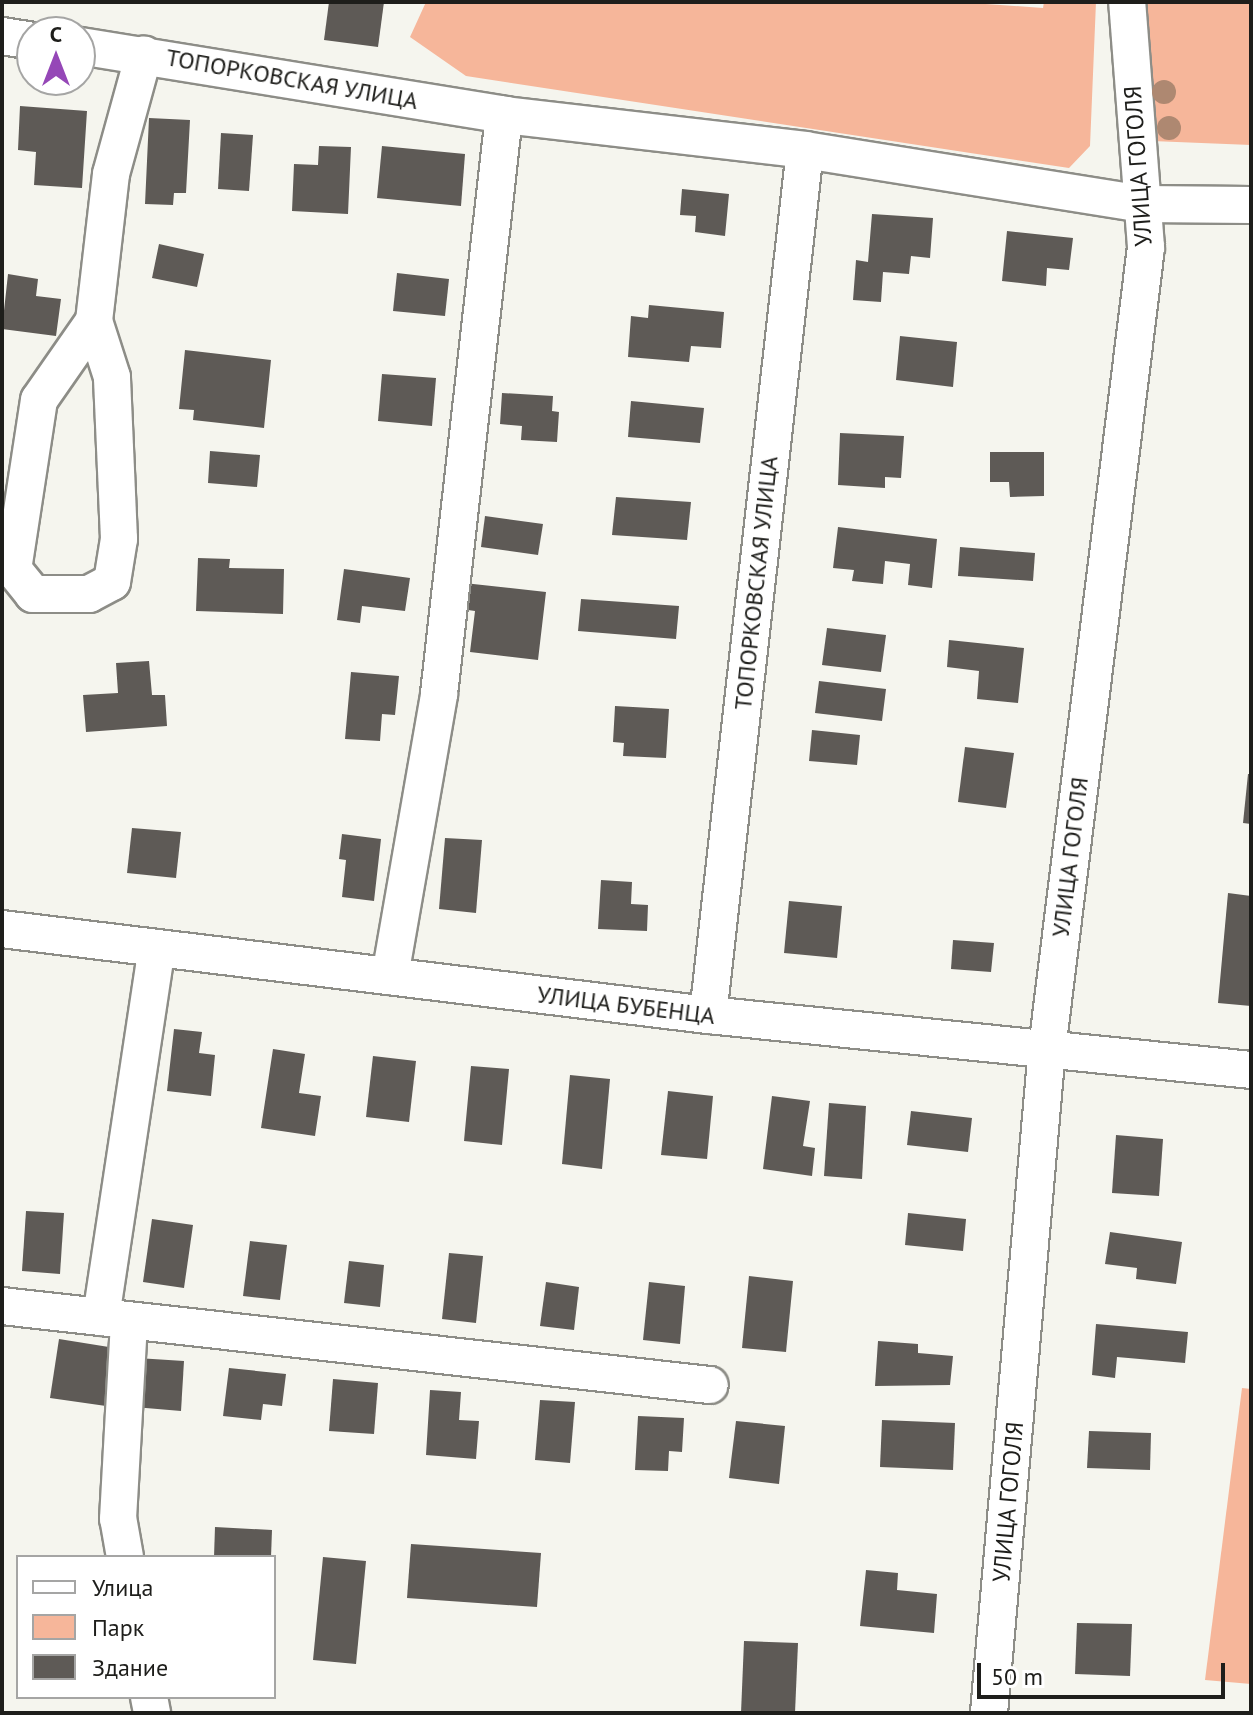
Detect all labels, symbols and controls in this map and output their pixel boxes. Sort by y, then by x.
north arrow [16,16,96,96]
text: С [50,20,62,48]
street label: ТОПОРКОВСКАЯ УЛИЦА [164,43,420,115]
street label: УЛИЦА ГОГОЛЯ [1118,84,1158,248]
street label: ТОПОРКОВСКАЯ УЛИЦА [728,454,784,712]
street label: УЛИЦА ГОГОЛЯ [1046,775,1094,939]
street label: УЛИЦА БУБЕНЦА [535,980,717,1030]
street label: УЛИЦА ГОГОЛЯ [987,1420,1029,1584]
legend [16,1555,276,1699]
text: Улица [92,1572,153,1603]
text: Парк [92,1612,144,1643]
scale bar [981,1647,1229,1697]
text: Здание [92,1652,168,1683]
text: 50 m [991,1661,1043,1692]

